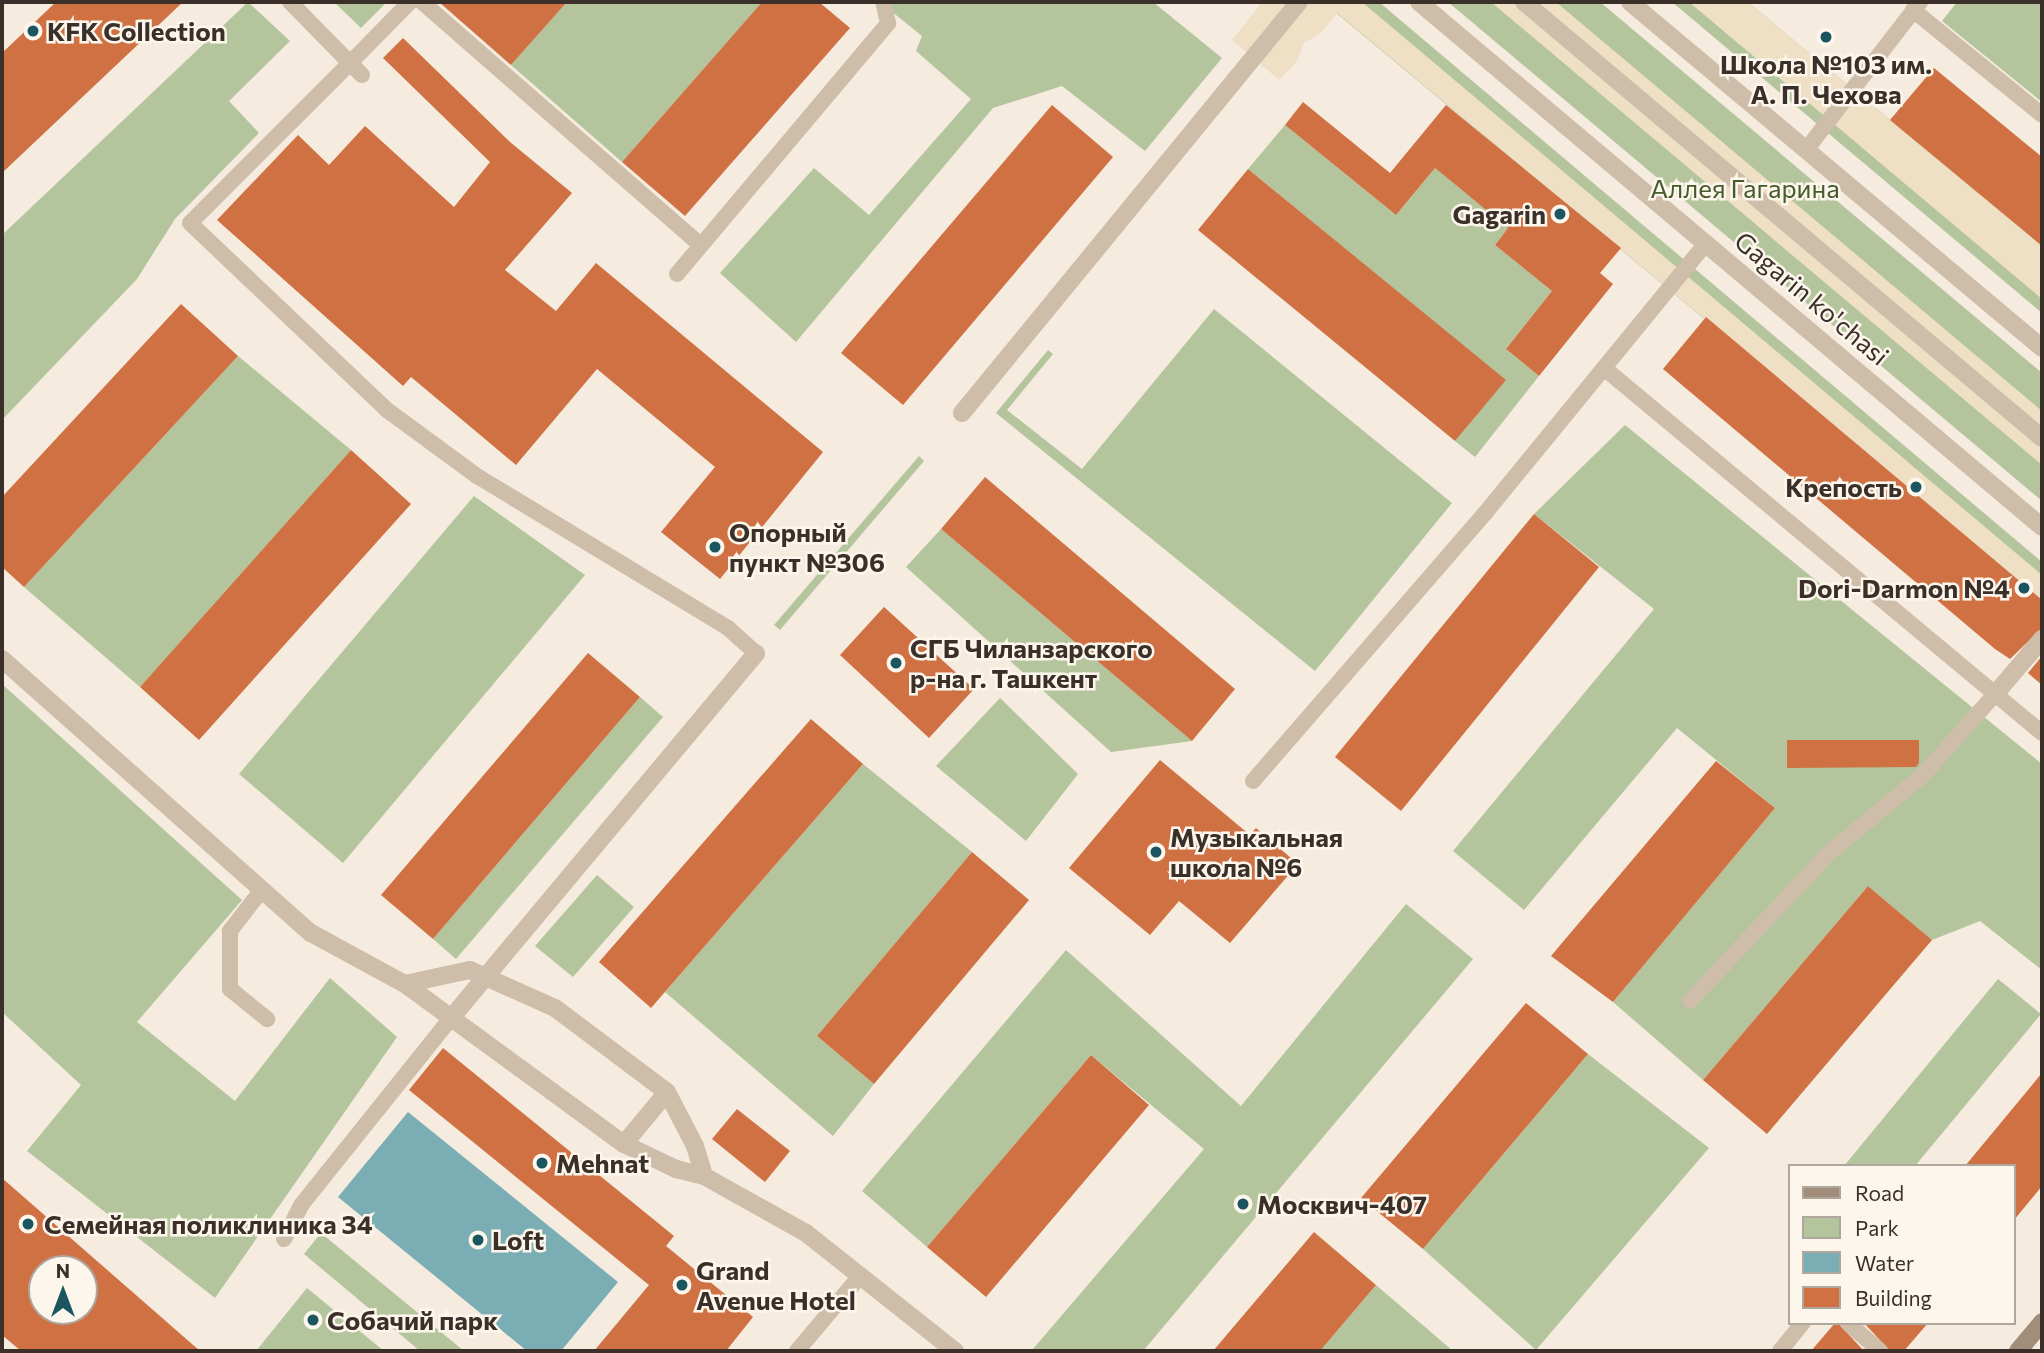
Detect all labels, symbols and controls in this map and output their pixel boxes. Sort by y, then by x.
place label: KFK Collection [47,15,226,47]
marker: KFK Collection [25,23,41,39]
marker: Школа №103 им. А. П. Чехова [1818,29,1834,45]
place label: Школа №103 им. А. П. Чехова [1720,48,1932,110]
park label: Аллея Гагарина [1650,172,1840,204]
place label: Gagarin [1452,198,1546,230]
marker: Gagarin [1552,206,1568,222]
street label: Gagarin ko'chasi [1729,225,1895,371]
place label: Крепость [1785,471,1902,503]
marker: Крепость [1908,479,1924,495]
place label: Опорный пункт №306 [729,516,885,578]
marker: Опорный пункт №306 [707,539,723,555]
place label: Dori-Darmon №4 [1798,572,2010,604]
marker: Dori-Darmon №4 [2016,580,2032,596]
place label: СГБ Чиланзарского р-на г. Ташкент [910,632,1153,694]
marker: СГБ Чиланзарского р-на г. Ташкент [888,655,904,671]
place label: Mузыкальная школа №6 [1170,821,1343,882]
marker: Mузыкальная школа №6 [1148,844,1164,860]
place label: Mehnat [556,1147,649,1179]
marker: Mehnat [534,1155,550,1171]
legend [1788,1164,2016,1325]
text: Road [1855,1180,1904,1205]
place label: Москвич-407 [1257,1188,1427,1220]
marker: Москвич-407 [1235,1196,1251,1212]
place label: Семейная поликлиника 34 [44,1208,373,1240]
marker: Семейная поликлиника 34 [18,1214,38,1234]
text: Park [1855,1215,1899,1240]
place label: Loft [492,1224,544,1256]
marker: Loft [470,1232,486,1248]
text: Water [1855,1250,1914,1275]
place label: Grand Avenue Hotel [696,1254,856,1316]
north arrow [28,1255,98,1325]
text: N [56,1259,70,1282]
marker: Grand Avenue Hotel [674,1277,690,1293]
text: Building [1855,1285,1932,1310]
place label: Собачий парк [327,1304,498,1336]
marker: Собачий парк [305,1312,321,1328]

